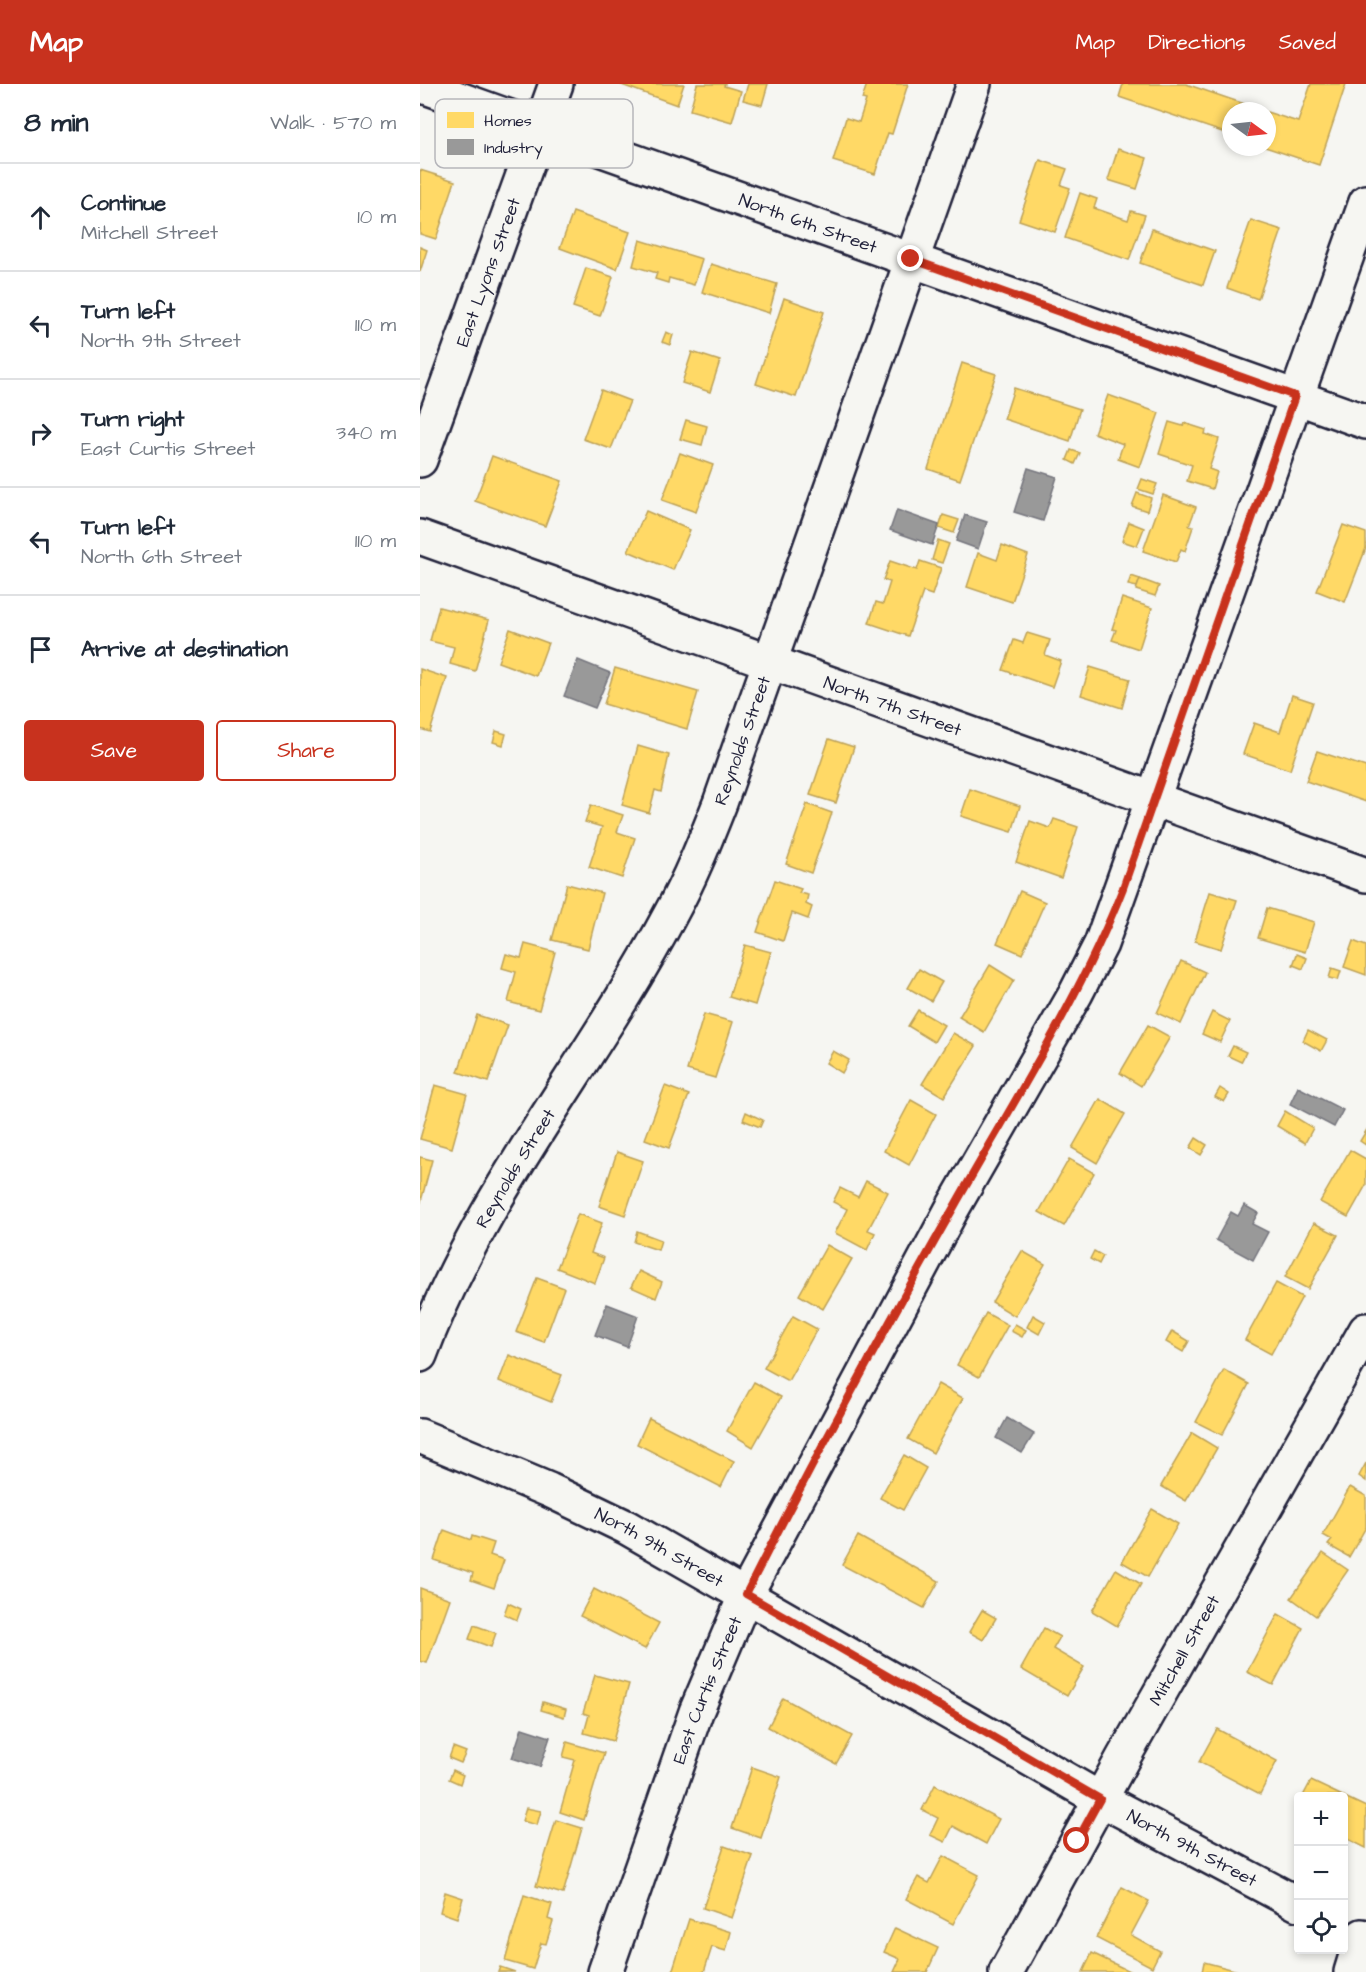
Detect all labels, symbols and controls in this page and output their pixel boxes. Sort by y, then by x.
text: Map [30,23,83,62]
text: Map [1075,28,1115,57]
text: Directions [1148,28,1246,57]
text: Saved [1279,28,1336,57]
legend [435,99,633,168]
north arrow [1222,102,1276,156]
text: 8 min [24,105,88,141]
text: Walk · 570 m [270,109,396,137]
text: Homes [484,110,532,132]
text: Industry [484,137,543,160]
text: Continue [81,188,166,219]
street label: North 6th Street [735,188,881,260]
street label: East Lyons Street [450,193,527,350]
icon: ahead [24,201,57,234]
text: 10 m [357,203,396,231]
text: Mitchell Street [81,219,218,247]
route end [897,245,923,271]
text: Turn left [81,296,175,327]
icon: left [24,309,57,342]
text: 110 m [355,311,396,339]
text: North 9th Street [81,327,241,355]
text: Turn right [81,404,184,435]
icon: right [24,417,57,450]
text: 340 m [336,419,396,447]
text: East Curtis Street [81,435,255,463]
text: Turn left [81,512,175,543]
icon: left [24,525,57,558]
text: 110 m [355,527,396,555]
text: North 6th Street [81,543,242,571]
icon: arrive [24,633,57,666]
text: Arrive at destination [81,634,288,665]
street label: North 7th Street [820,670,966,743]
street label: Reynolds Street [708,672,777,809]
button: Save [24,720,204,781]
button: Share [216,720,396,781]
street label: Reynolds Street [470,1103,562,1233]
street label: North 9th Street [590,1502,729,1594]
street label: Mitchell Street [1143,1590,1226,1710]
street label: East Curtis Street [667,1612,748,1767]
map controls [1294,1792,1348,1954]
button: + [1294,1792,1348,1846]
street label: North 9th Street [1122,1803,1262,1893]
route start [1063,1827,1089,1853]
button: − [1294,1846,1348,1900]
button: locate [1294,1900,1348,1954]

